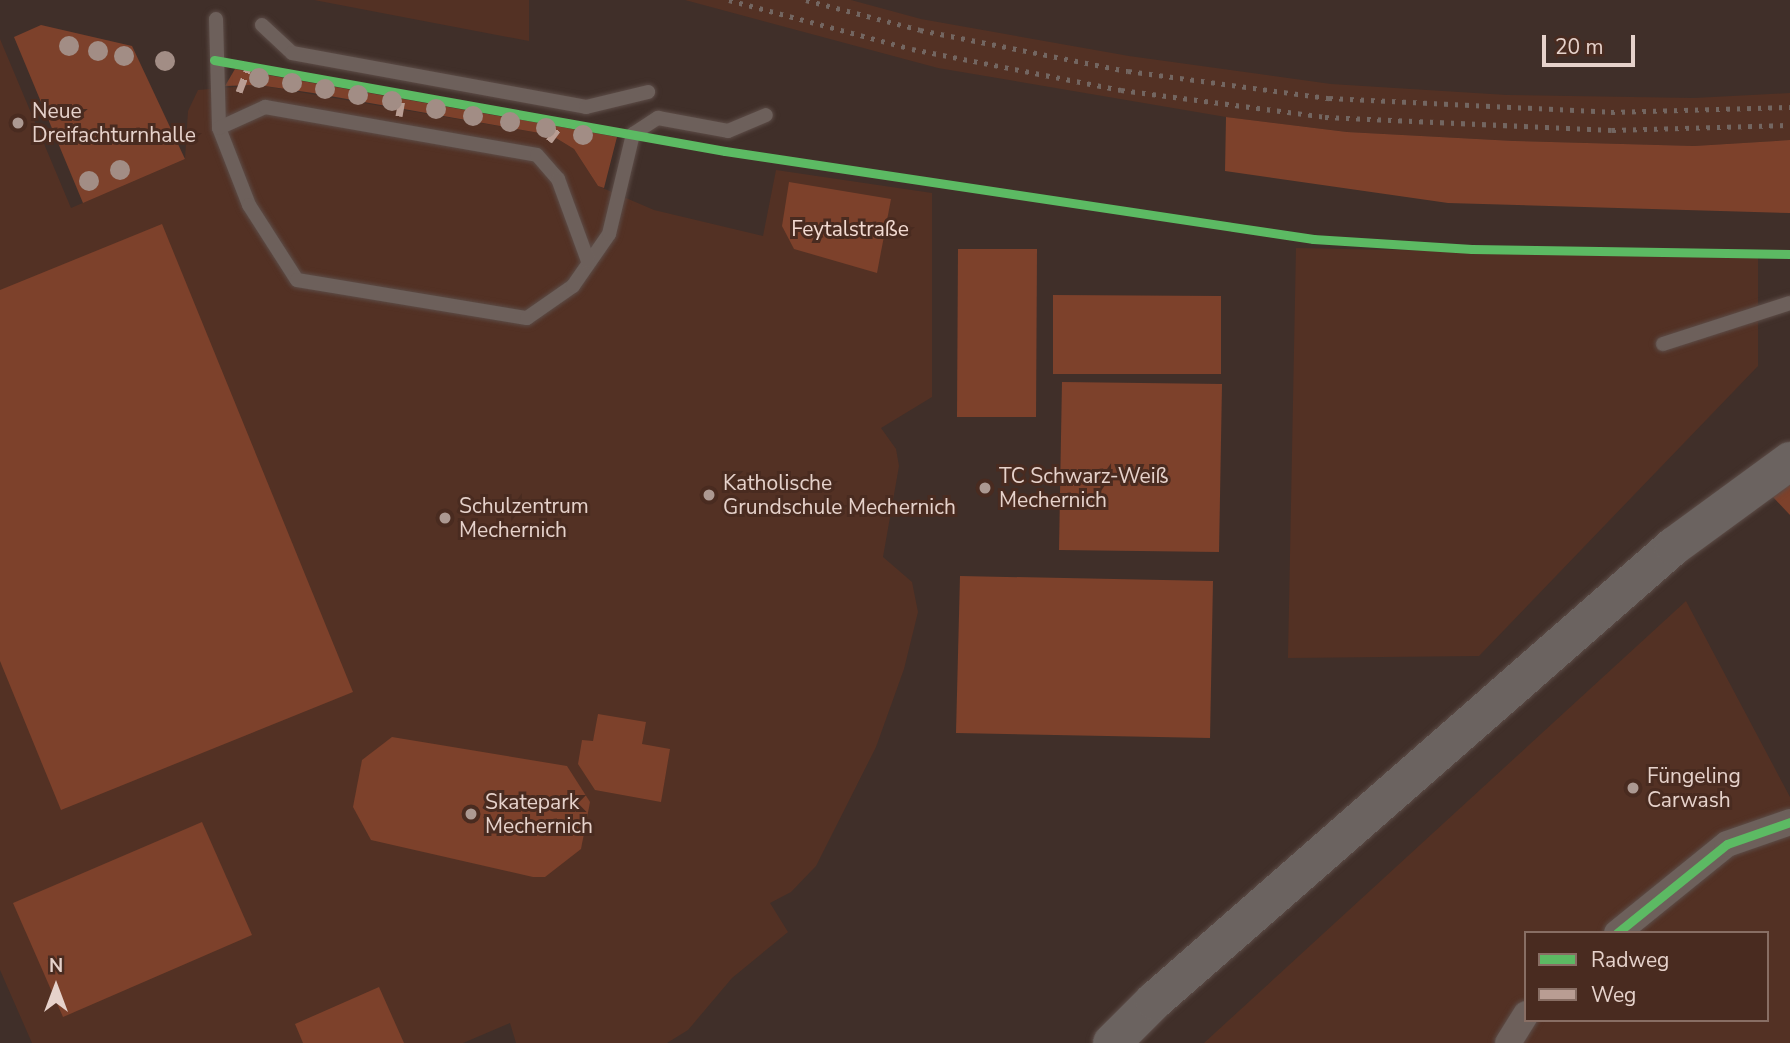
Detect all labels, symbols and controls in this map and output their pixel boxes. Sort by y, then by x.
scale bar [1545,21,1638,65]
text: 20 m [1555,33,1604,61]
place label: Neue Dreifachturnhalle [32,98,196,148]
marker: Neue Dreifachturnhalle [10,115,26,131]
park label: Feytalstraße [791,216,909,242]
place label: TC Schwarz-Weiß Mechernich [999,463,1168,513]
place label: Katholische Grundschule Mechernich [723,470,956,520]
marker: TC Schwarz-Weiß Mechernich [977,480,993,496]
marker: Katholische Grundschule Mechernich [701,487,717,503]
place label: Schulzentrum Mechernich [459,493,589,543]
marker: Schulzentrum Mechernich [437,510,453,526]
place label: Füngeling Carwash [1647,763,1741,813]
marker: Füngeling Carwash [1625,780,1641,796]
place label: Skatepark Mechernich [485,789,593,839]
marker: Skatepark Mechernich [463,806,479,822]
legend [1524,931,1769,1022]
text: Radweg [1591,946,1669,974]
north arrow [21,952,91,1022]
text: N [49,953,63,979]
text: Weg [1591,981,1636,1009]

